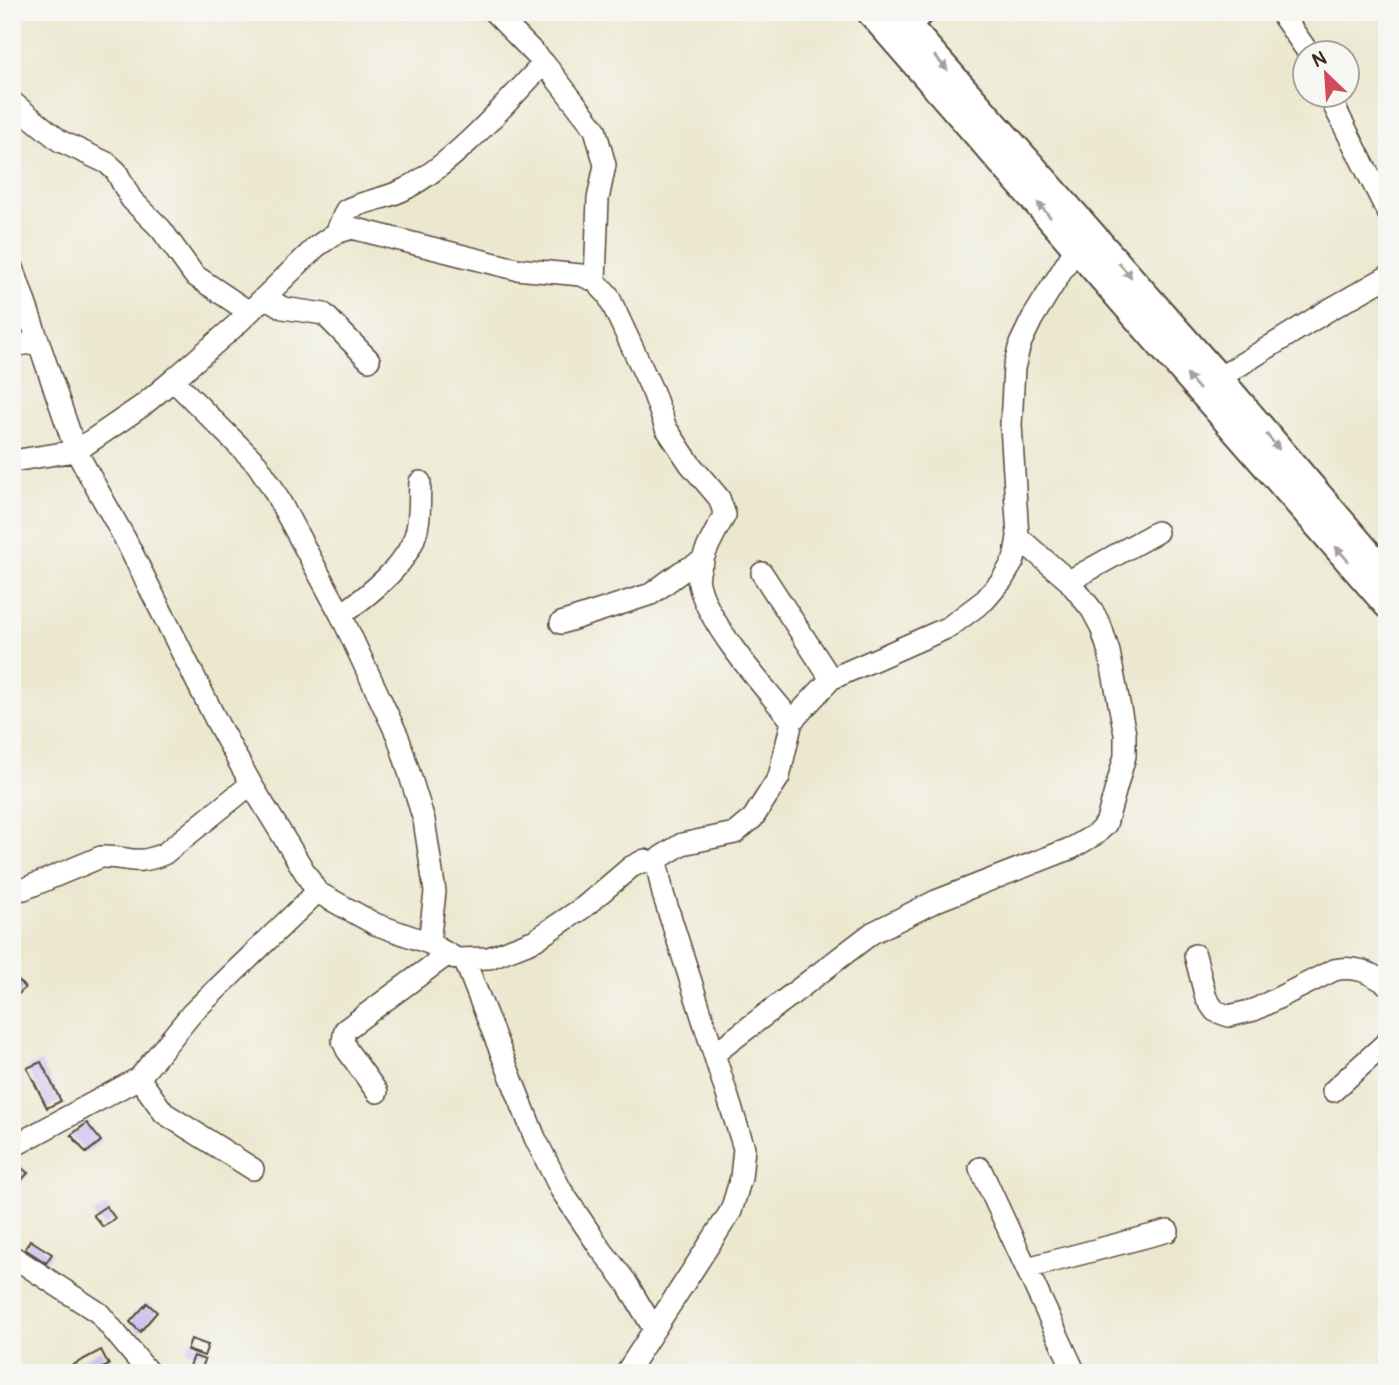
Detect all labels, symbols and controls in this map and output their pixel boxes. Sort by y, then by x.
north arrow [1290,38,1360,108]
text: N [1308,46,1330,73]
one-way arrow [933,54,949,71]
one-way arrow [1037,202,1052,219]
one-way arrow [1117,262,1132,279]
one-way arrow [1185,373,1201,391]
one-way arrow [1266,433,1281,451]
one-way arrow [1335,545,1350,562]

